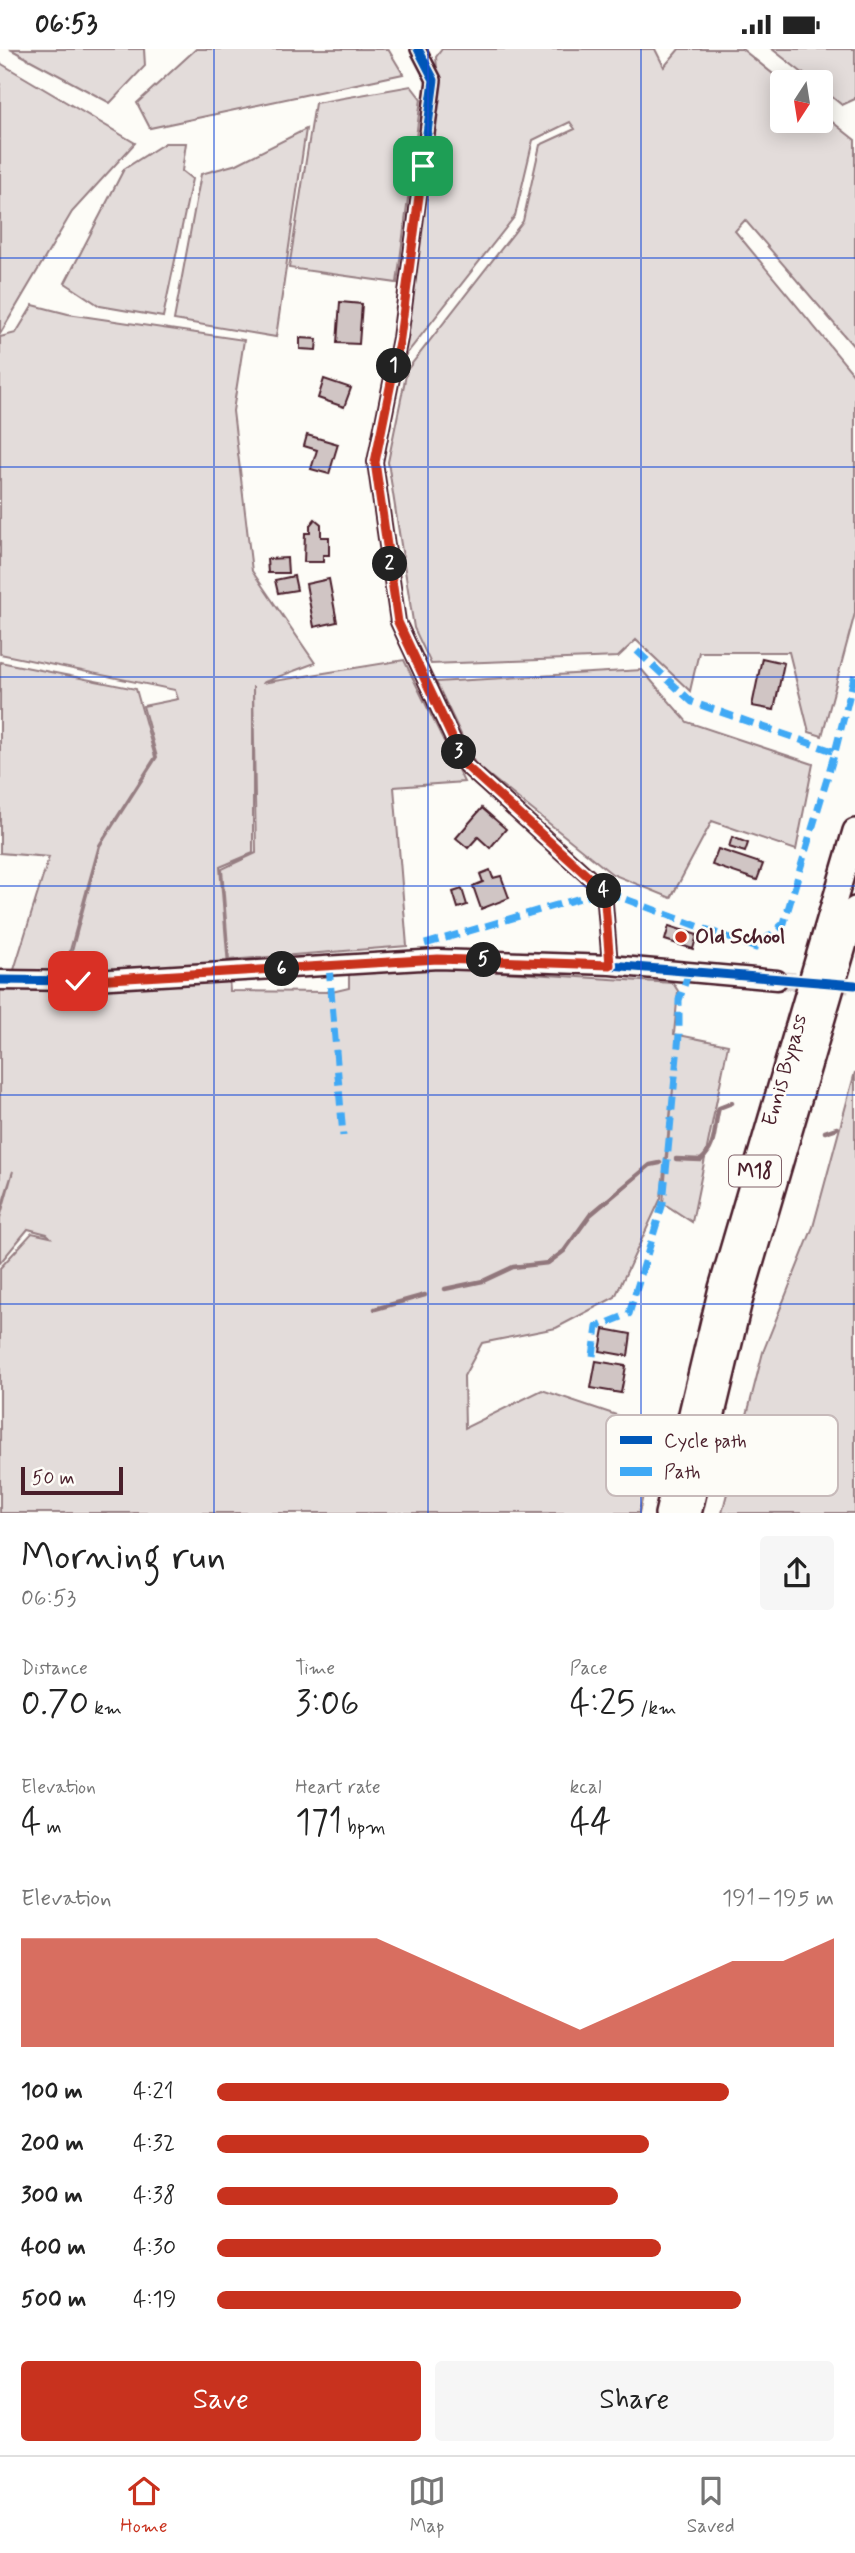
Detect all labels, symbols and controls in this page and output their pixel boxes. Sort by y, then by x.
text: 06:53 [35,8,97,42]
north arrow [770,70,833,133]
map controls [770,70,833,133]
pin [393,136,453,196]
icon: arrive [404,147,442,185]
pin: 1 [376,349,412,383]
text: 1 [389,353,398,378]
pin: 2 [372,547,408,581]
text: 2 [385,551,394,576]
pin: 3 [442,735,476,769]
text: 3 [454,739,463,764]
pin: 4 [586,873,622,909]
text: 4 [598,878,609,903]
place label: Old School [695,923,785,951]
marker: Old School [673,929,689,945]
pin: 5 [466,943,502,977]
text: 5 [478,947,489,972]
pin [48,951,108,1011]
pin: 6 [264,951,300,986]
text: 6 [277,956,286,981]
icon: check [59,962,97,1000]
street label: Ennis Bypass [756,1011,814,1129]
road number: M18 [729,1155,781,1187]
legend [606,1415,838,1496]
text: Cycle path [664,1429,747,1454]
text: Path [664,1460,701,1485]
scale bar [21,1465,122,1496]
text: 50 m [32,1466,75,1491]
text: Morning run [21,1533,226,1582]
button: share [760,1536,834,1610]
text: 06:53 [21,1584,76,1614]
text: Distance [21,1656,88,1681]
text: Time [295,1656,335,1681]
text: Pace [570,1656,607,1681]
text: 0.70 [21,1681,89,1727]
text: 3:06 [295,1681,359,1727]
text: 4:25 [570,1681,635,1727]
text: km [89,1696,122,1721]
text: /km [635,1696,676,1721]
text: Elevation [21,1775,96,1800]
text: Heart rate [295,1775,381,1800]
text: kcal [570,1775,602,1800]
text: 4 [21,1800,41,1846]
text: 171 [295,1800,342,1846]
text: 44 [570,1800,611,1846]
text: m [41,1815,62,1840]
text: bpm [342,1815,386,1840]
text: Elevation [21,1884,112,1914]
text: 191–195 m [722,1884,834,1914]
text: 100 m [21,2077,83,2107]
text: 4:21 [133,2077,174,2107]
text: 200 m [21,2129,84,2159]
text: 4:32 [133,2129,175,2159]
text: 300 m [21,2181,83,2211]
text: 4:38 [133,2181,176,2211]
text: 400 m [21,2233,86,2263]
text: 4:30 [133,2233,176,2263]
text: 500 m [21,2285,86,2315]
text: 4:19 [133,2285,177,2315]
button: Save [21,2361,421,2441]
button: Share [435,2361,834,2441]
tab: Home [120,2472,168,2539]
tab: Map [408,2472,446,2539]
tab: Saved [687,2472,735,2539]

